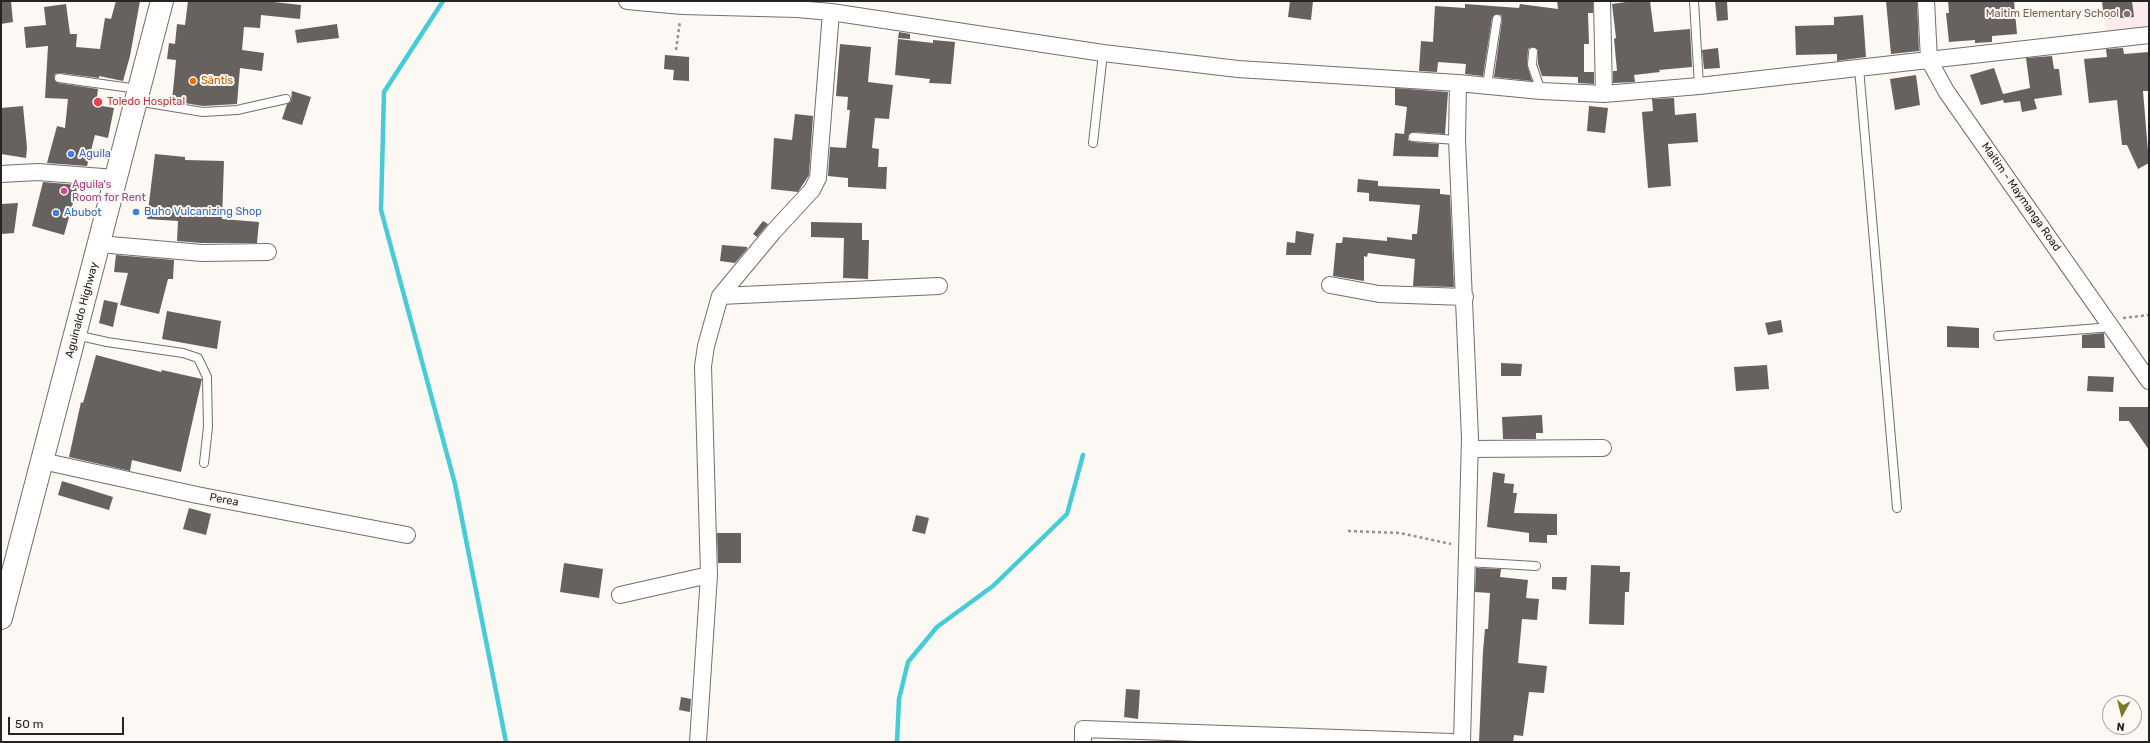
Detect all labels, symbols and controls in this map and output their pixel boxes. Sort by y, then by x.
place label: Maitim Elementary School [1986,7,2119,21]
marker: Maitim Elementary School [2122,9,2132,19]
place label: Säntis [201,74,233,88]
marker: Säntis [188,76,198,86]
place label: Toledo Hospital [107,95,185,109]
marker: Toledo Hospital [92,96,104,108]
street label: Maitim - Maymanga Road [1978,140,2064,254]
place label: Aguila [79,147,111,161]
marker: Aguila [66,149,76,159]
place label: Aguila's Room for Rent [72,178,146,204]
marker: Aguila's Room for Rent [59,186,69,196]
place label: Buho Vulcanizing Shop [144,205,262,219]
place label: Abubot [64,206,102,220]
marker: Buho Vulcanizing Shop [131,207,141,217]
marker: Abubot [51,208,61,218]
street label: Aguinaldo Highway [63,261,101,359]
street label: Perea [208,491,240,509]
north arrow [2102,695,2142,735]
scale bar [10,709,126,735]
text: 50 m [15,717,43,731]
text: N [2116,719,2125,733]

